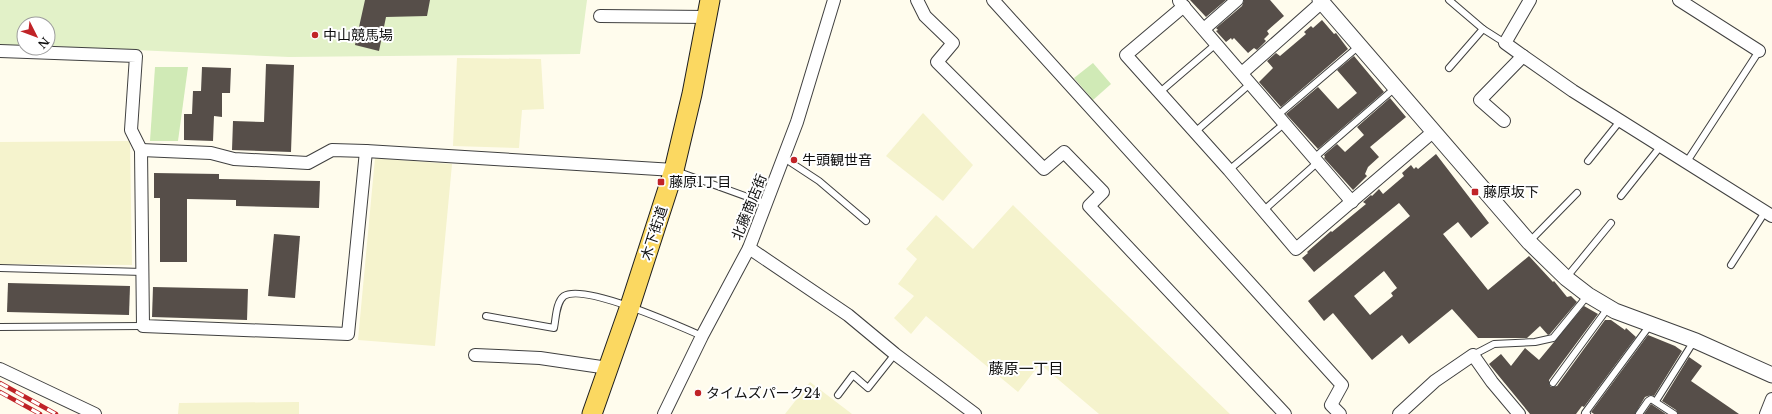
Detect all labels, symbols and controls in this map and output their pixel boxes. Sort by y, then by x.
north arrow [16,16,56,56]
place label: 中山競馬場 [323,26,393,44]
marker: 中山競馬場 [310,30,320,40]
text: N [34,34,52,52]
place label: 牛頭観世音 [802,151,872,169]
marker: 牛頭観世音 [789,155,799,165]
street label: 北藤商店街 [728,171,770,243]
place label: 藤原1丁目 [669,173,731,191]
marker: 藤原1丁目 [656,177,666,187]
place label: 藤原坂下 [1483,183,1539,201]
marker: 藤原坂下 [1470,187,1480,197]
street label: 木下街道 [637,204,671,262]
district label: 藤原一丁目 [988,359,1064,378]
place label: タイムズパーク24 [706,384,821,402]
marker: タイムズパーク24 [693,388,703,398]

